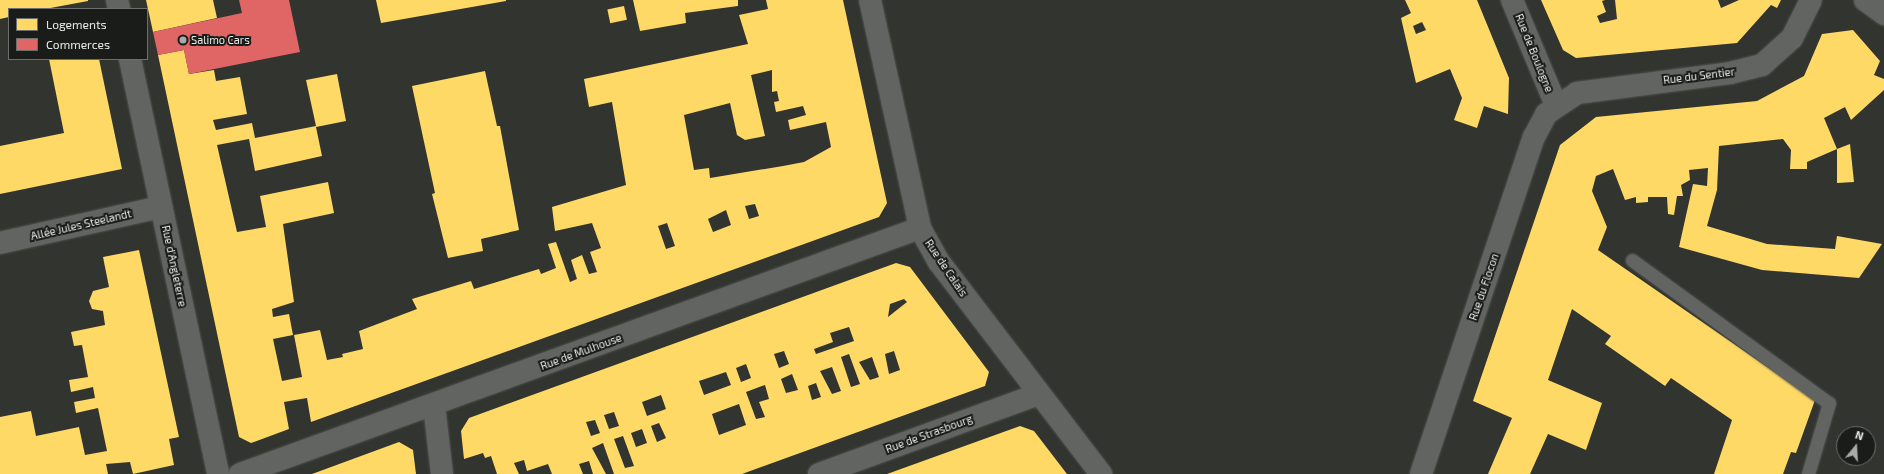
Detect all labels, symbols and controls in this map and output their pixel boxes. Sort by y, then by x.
legend [8,8,148,60]
street label: Rue de Boulogne [1512,12,1556,94]
text: Logements [46,17,107,31]
place label: Salimo Cars [191,33,250,47]
marker: Salimo Cars [178,35,188,45]
text: Commerces [46,37,110,51]
street label: Rue du Sentier [1662,65,1736,87]
street label: Allée Jules Steelandt [29,207,133,243]
street label: Rue d'Angleterre [159,224,189,308]
street label: Rue de Calais [922,237,970,299]
street label: Rue du Flocon [1466,252,1502,322]
street label: Rue de Mulhouse [538,331,624,373]
street label: Rue de Strasbourg [884,412,974,456]
north arrow [1836,426,1876,466]
text: N [1854,428,1865,442]

